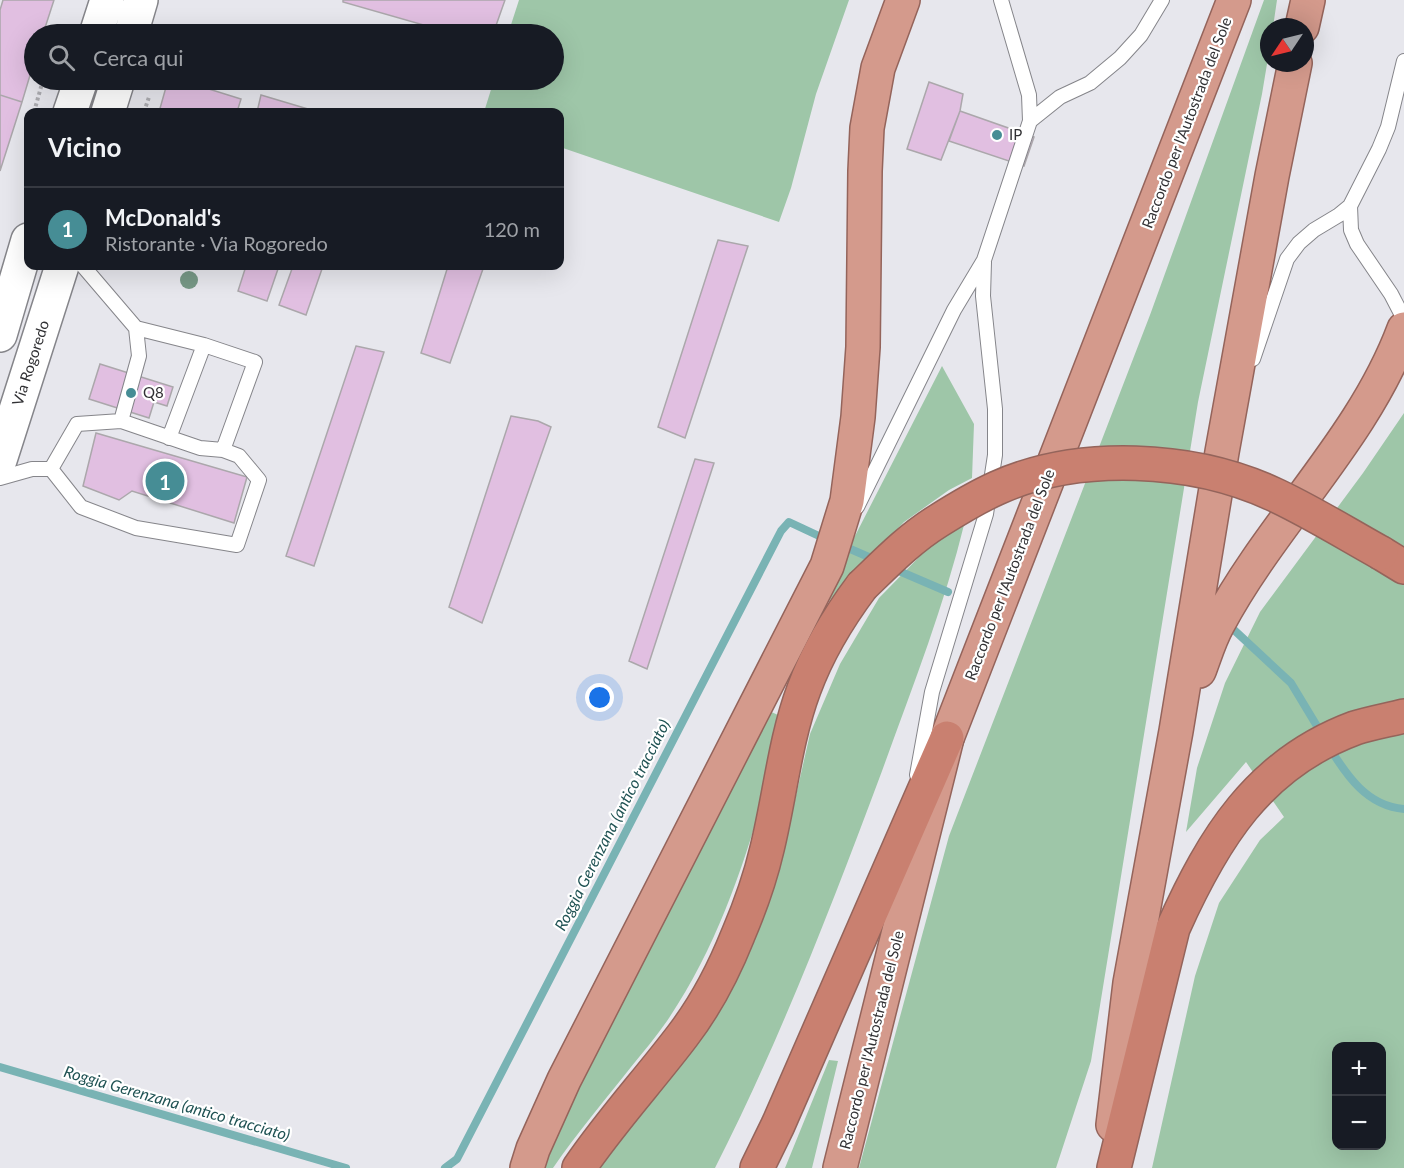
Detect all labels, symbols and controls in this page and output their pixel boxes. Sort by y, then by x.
street label: Raccordo per l'Autostrada del Sole [1137,15,1235,231]
north arrow [1260,18,1314,72]
search box [24,24,564,90]
icon: search [45,41,78,74]
text: Cerca qui [93,44,184,71]
place label: IP [1009,125,1022,143]
marker: IP [990,128,1004,142]
text: Vicino [48,131,121,163]
text: McDonald's [105,204,221,231]
text: 1 [62,217,73,241]
text: 120 m [484,217,540,241]
text: Ristorante · Via Rogoredo [105,231,328,255]
street label: Via Rogoredo [8,318,52,408]
place label: Q8 [143,383,164,401]
marker: Q8 [124,386,138,400]
pin: 1 [146,458,184,504]
street label: Raccordo per l'Autostrada del Sole [960,467,1058,683]
your location [585,683,614,712]
water label: Roggia Gerenzana (antico tracciato) [550,716,673,933]
street label: Raccordo per l'Autostrada del Sole [835,929,907,1151]
map controls [1332,1042,1386,1150]
button: + [1332,1042,1386,1096]
water label: Roggia Gerenzana (antico tracciato) [62,1061,292,1144]
button: − [1332,1096,1386,1150]

